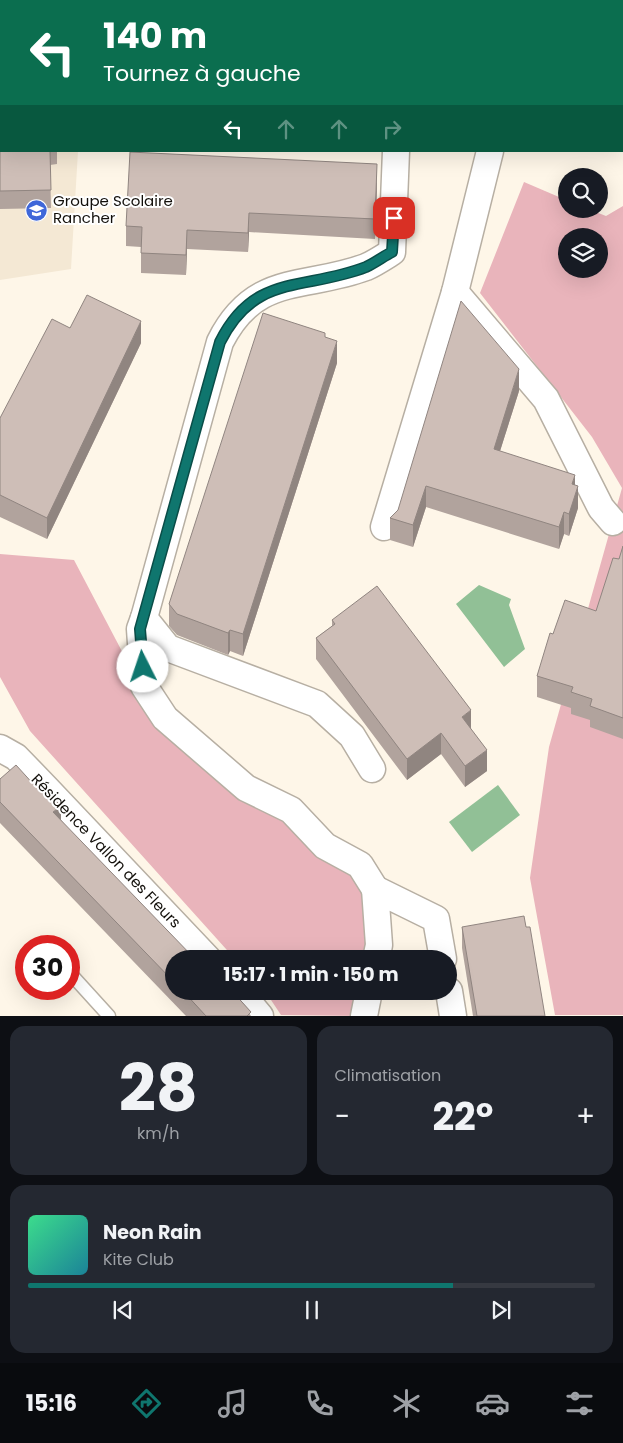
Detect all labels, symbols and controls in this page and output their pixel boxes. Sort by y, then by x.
text: 140 m [103,11,207,60]
icon: left [20,20,85,85]
text: Tournez à gauche [103,58,301,89]
icon: left [219,115,247,143]
icon: ahead [272,115,300,143]
icon: ahead [325,115,353,143]
icon: right [378,115,406,143]
map controls [558,168,608,278]
button: search [558,168,608,218]
place label: Groupe Scolaire Rancher [53,190,173,228]
pin [373,197,415,239]
school or university icon: Groupe Scolaire Rancher [25,198,49,222]
icon: arrive [380,204,408,232]
button: layers [558,228,608,278]
position arrow [116,640,168,692]
street label: Résidence Vallon des Fleurs [27,769,186,933]
speed limit sign: 30 [15,935,80,1000]
text: 15:17 · 1 min · 150 m [223,961,399,988]
text: 28 [119,1043,198,1134]
text: Climatisation [335,1064,441,1087]
text: 22° [432,1090,493,1143]
text: − [335,1097,350,1136]
text: + [576,1097,595,1136]
text: km/h [137,1122,180,1145]
text: Neon Rain [103,1219,202,1246]
text: Kite Club [103,1248,174,1271]
icon: previous [109,1296,137,1324]
icon: pause [298,1296,326,1324]
icon: next [487,1296,515,1324]
icon: directions [129,1386,164,1421]
icon: music [215,1386,250,1421]
icon: phone [302,1386,337,1421]
icon: climate [389,1386,424,1421]
icon: car [475,1386,510,1421]
icon: filters [562,1386,597,1421]
text: 15:16 [26,1388,77,1419]

